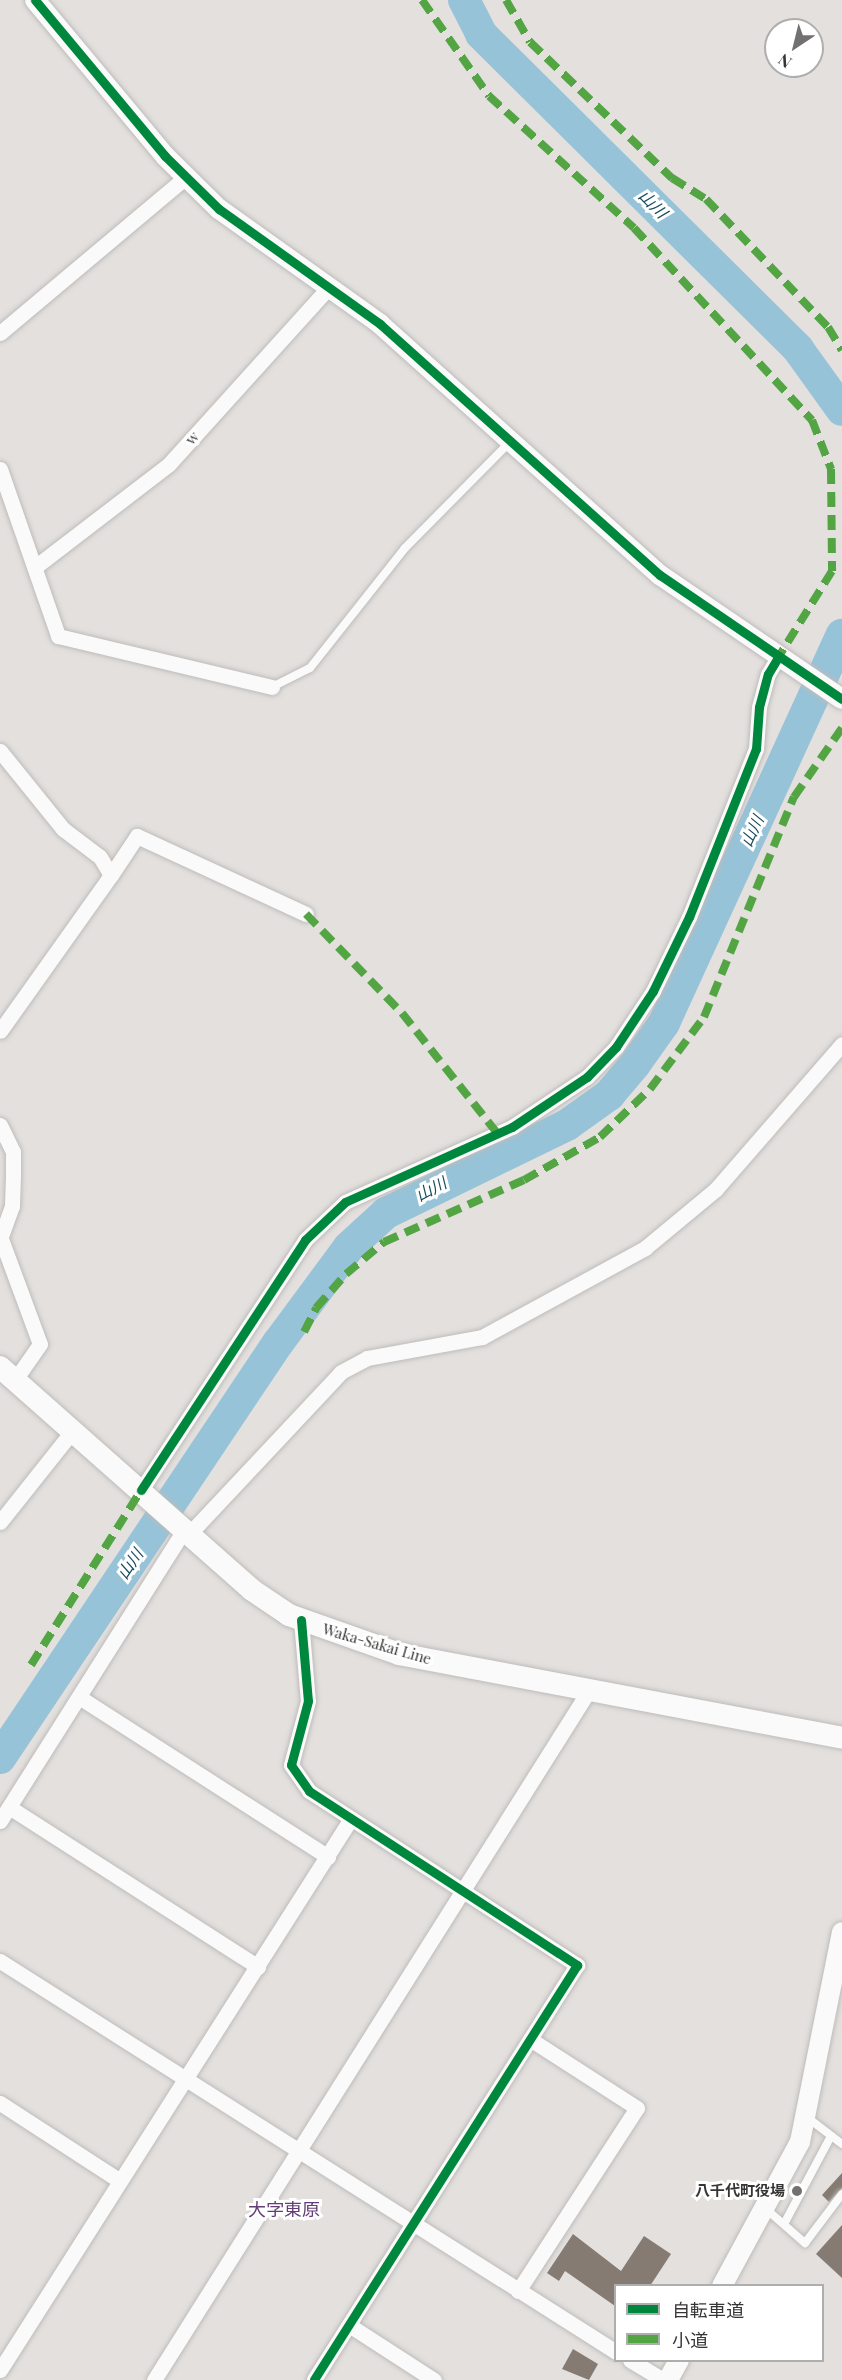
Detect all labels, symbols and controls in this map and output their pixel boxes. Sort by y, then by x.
north arrow [764,18,824,78]
text: N [774,50,795,73]
water label: 山川 [635,186,671,222]
street label: w [181,428,203,448]
water label: 山川 [737,812,767,850]
water label: 山川 [412,1173,450,1205]
water label: 山川 [113,1545,147,1583]
street label: Waka-Sakai Line [321,1620,433,1668]
place label: 八千代町役場 [695,2182,785,2200]
marker: 八千代町役場 [790,2184,804,2198]
district label: 大字東原 [248,2198,320,2220]
legend [614,2284,824,2362]
text: 自転車道 [672,2298,744,2322]
text: 小道 [672,2328,708,2352]

